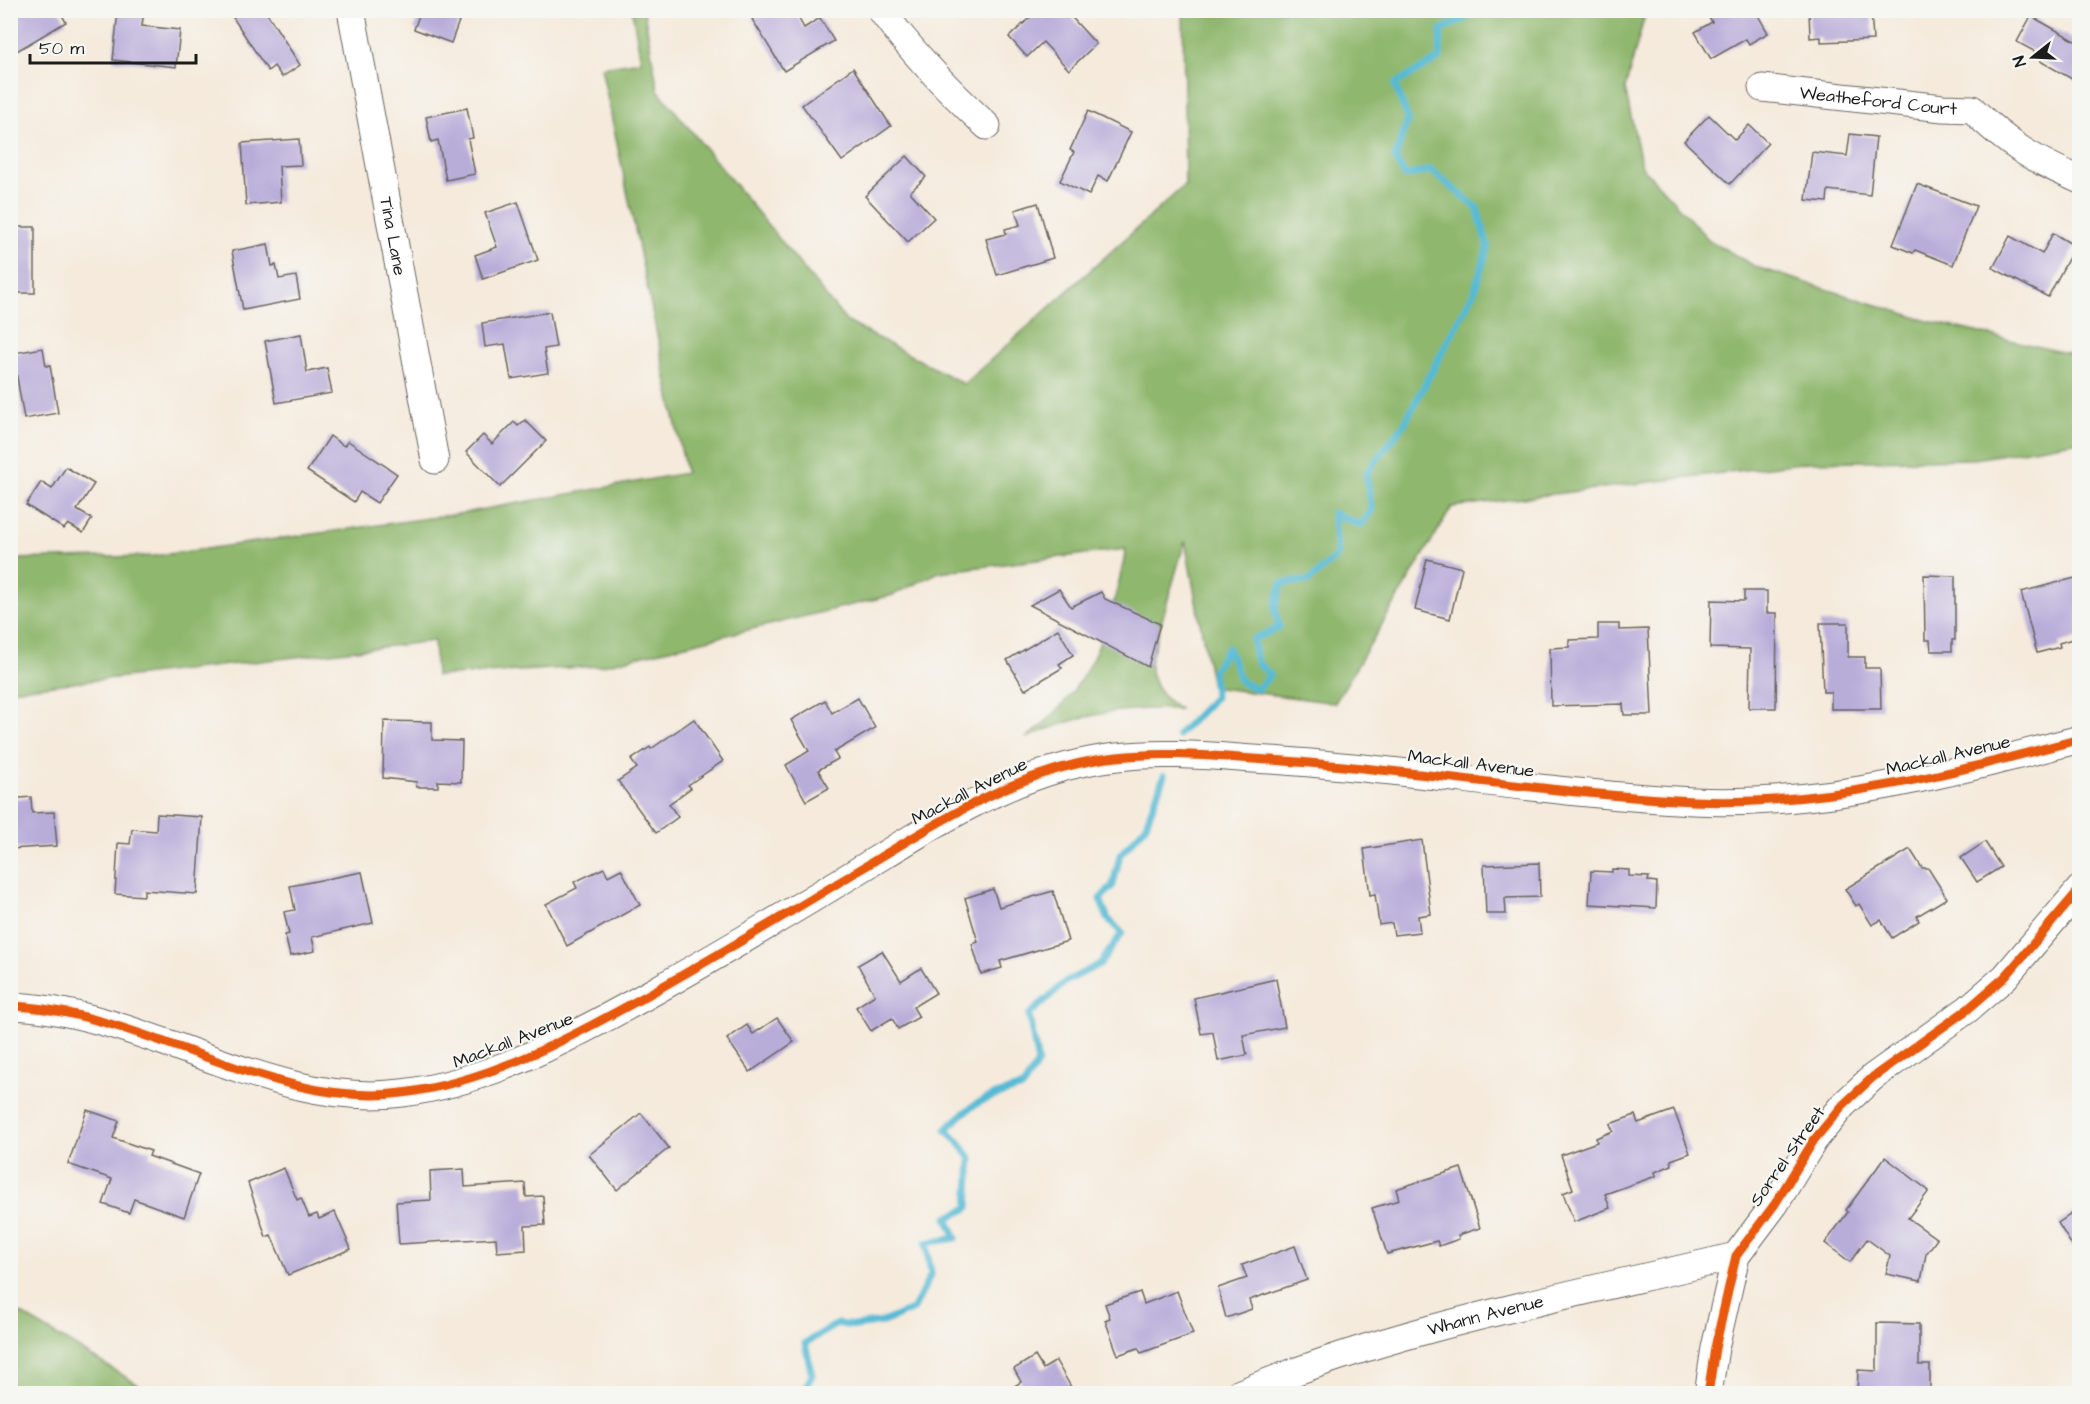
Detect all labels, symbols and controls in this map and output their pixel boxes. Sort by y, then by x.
scale bar [30,27,196,65]
north arrow [2003,27,2063,87]
text: 50 m [39,36,84,61]
text: N [2008,53,2032,69]
street label: Weatheford Court [1798,80,1958,122]
street label: Tina Lane [373,195,412,278]
street label: Mackall Avenue [1883,729,2013,782]
street label: Mackall Avenue [1406,743,1536,784]
street label: Mackall Avenue [907,751,1032,831]
street label: Mackall Avenue [449,1006,577,1075]
street label: Sorrel Street [1744,1101,1832,1211]
street label: Whann Avenue [1425,1289,1546,1342]

